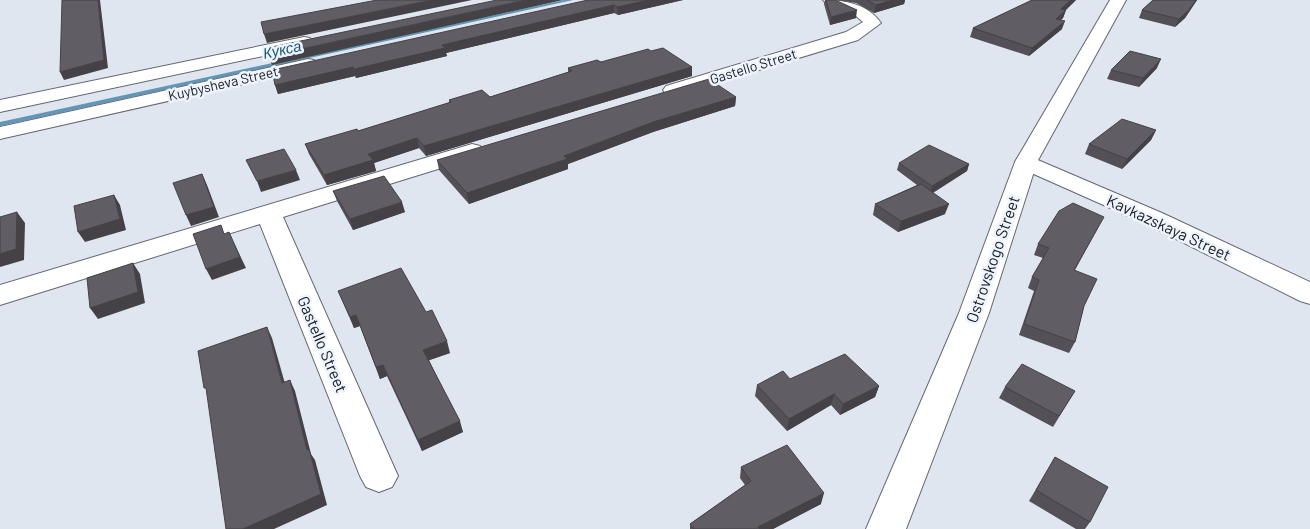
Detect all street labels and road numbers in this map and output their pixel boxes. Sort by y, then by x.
street label: Gastello Street [708,45,798,87]
street label: Kuybysheva Street [166,62,280,104]
street label: Kavkazskaya Street [1104,190,1234,264]
street label: Ostrovskogo Street [961,193,1023,325]
street label: Gastello Street [294,293,352,395]

